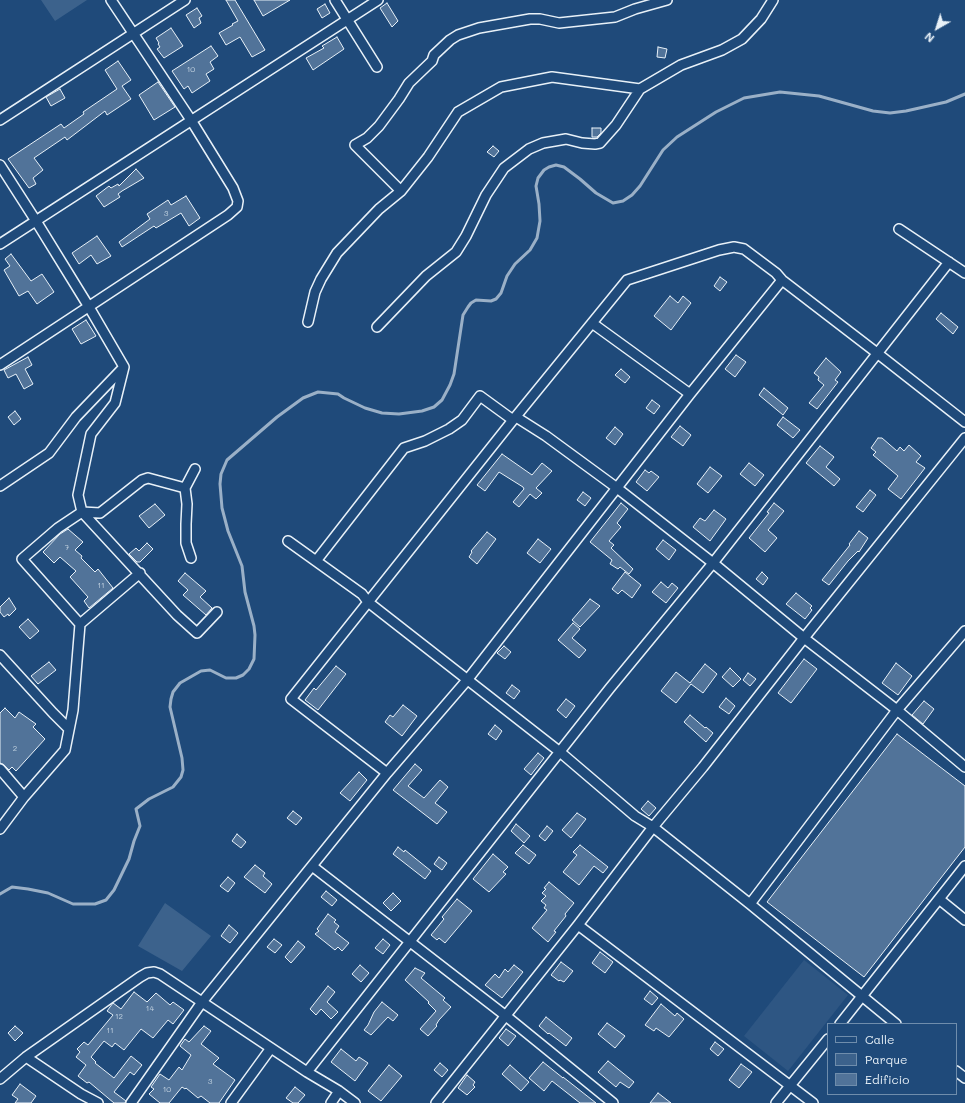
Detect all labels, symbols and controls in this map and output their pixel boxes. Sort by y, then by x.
north arrow [917,8,957,48]
text: N [921,29,937,46]
house number: 10 [187,65,195,75]
house number: 3 [164,209,168,219]
house number: 7 [65,543,69,553]
house number: 11 [97,581,105,591]
house number: 2 [13,744,17,754]
house number: 14 [146,1004,154,1014]
house number: 12 [115,1012,123,1022]
legend [827,1023,957,1095]
house number: 11 [106,1026,114,1036]
text: Calle [865,1031,895,1047]
text: Parque [865,1051,908,1067]
text: Edificio [865,1071,909,1087]
house number: 3 [208,1077,212,1087]
house number: 10 [163,1085,171,1095]

